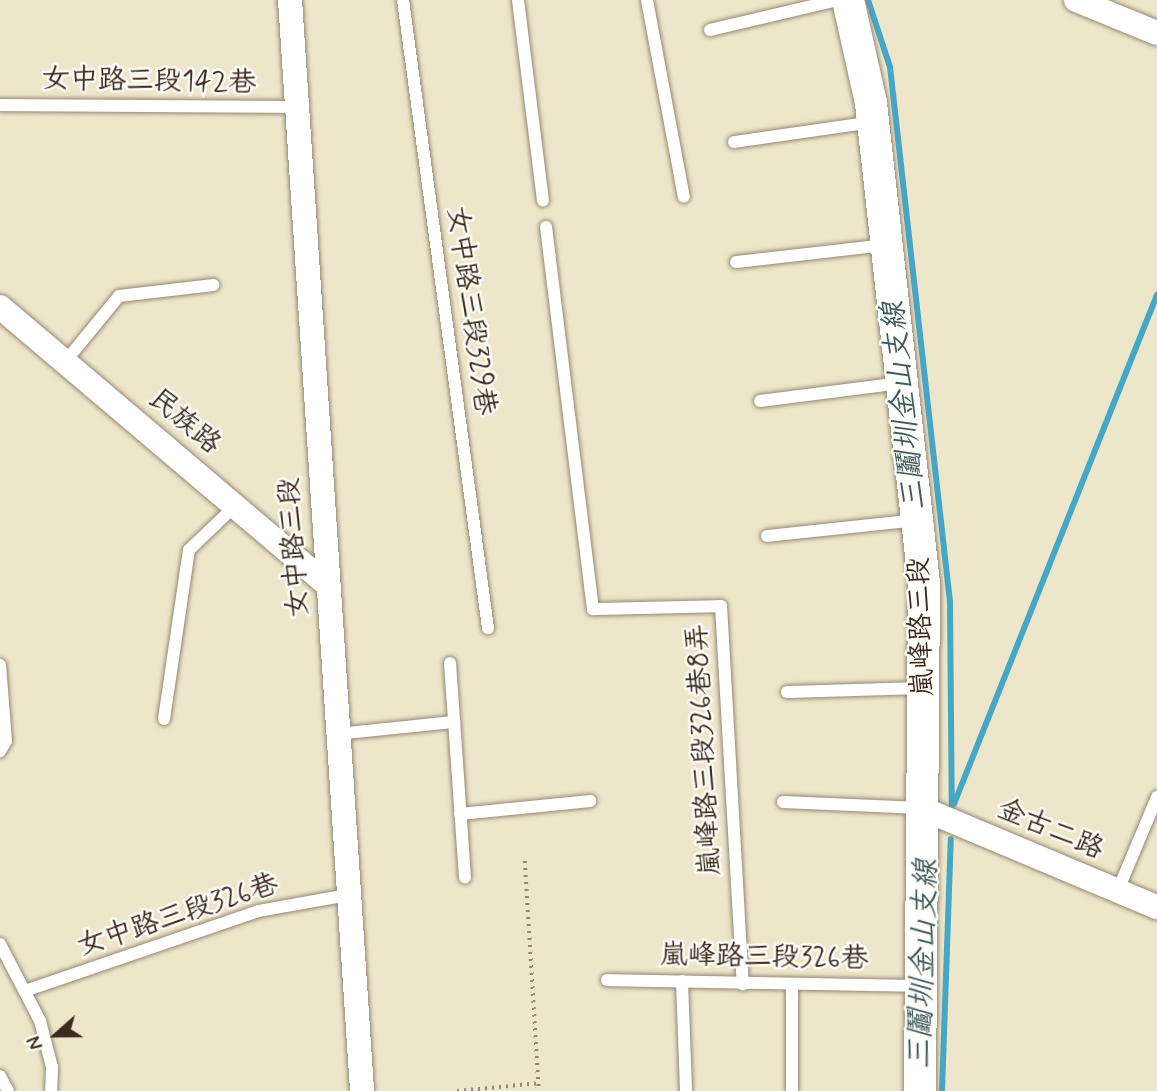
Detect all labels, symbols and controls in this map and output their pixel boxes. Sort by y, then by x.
street label: 女中路三段142巷 [42,63,256,101]
street label: 女中路三段329巷 [439,205,501,417]
water label: 三鬮圳金山支線 [876,300,934,512]
street label: 民族路 [141,382,227,462]
street label: 女中路三段 [273,476,317,618]
street label: 嵐峰路三段 [903,556,941,698]
street label: 嵐峰路三段326巷8弄 [682,623,728,877]
street label: 金古二路 [992,793,1108,867]
water label: 三鬮圳金山支線 [902,858,946,1070]
street label: 女中路三段326巷 [74,868,282,964]
street label: 嵐峰路三段326巷 [659,939,869,977]
north arrow [21,1000,91,1070]
text: N [22,1032,50,1053]

